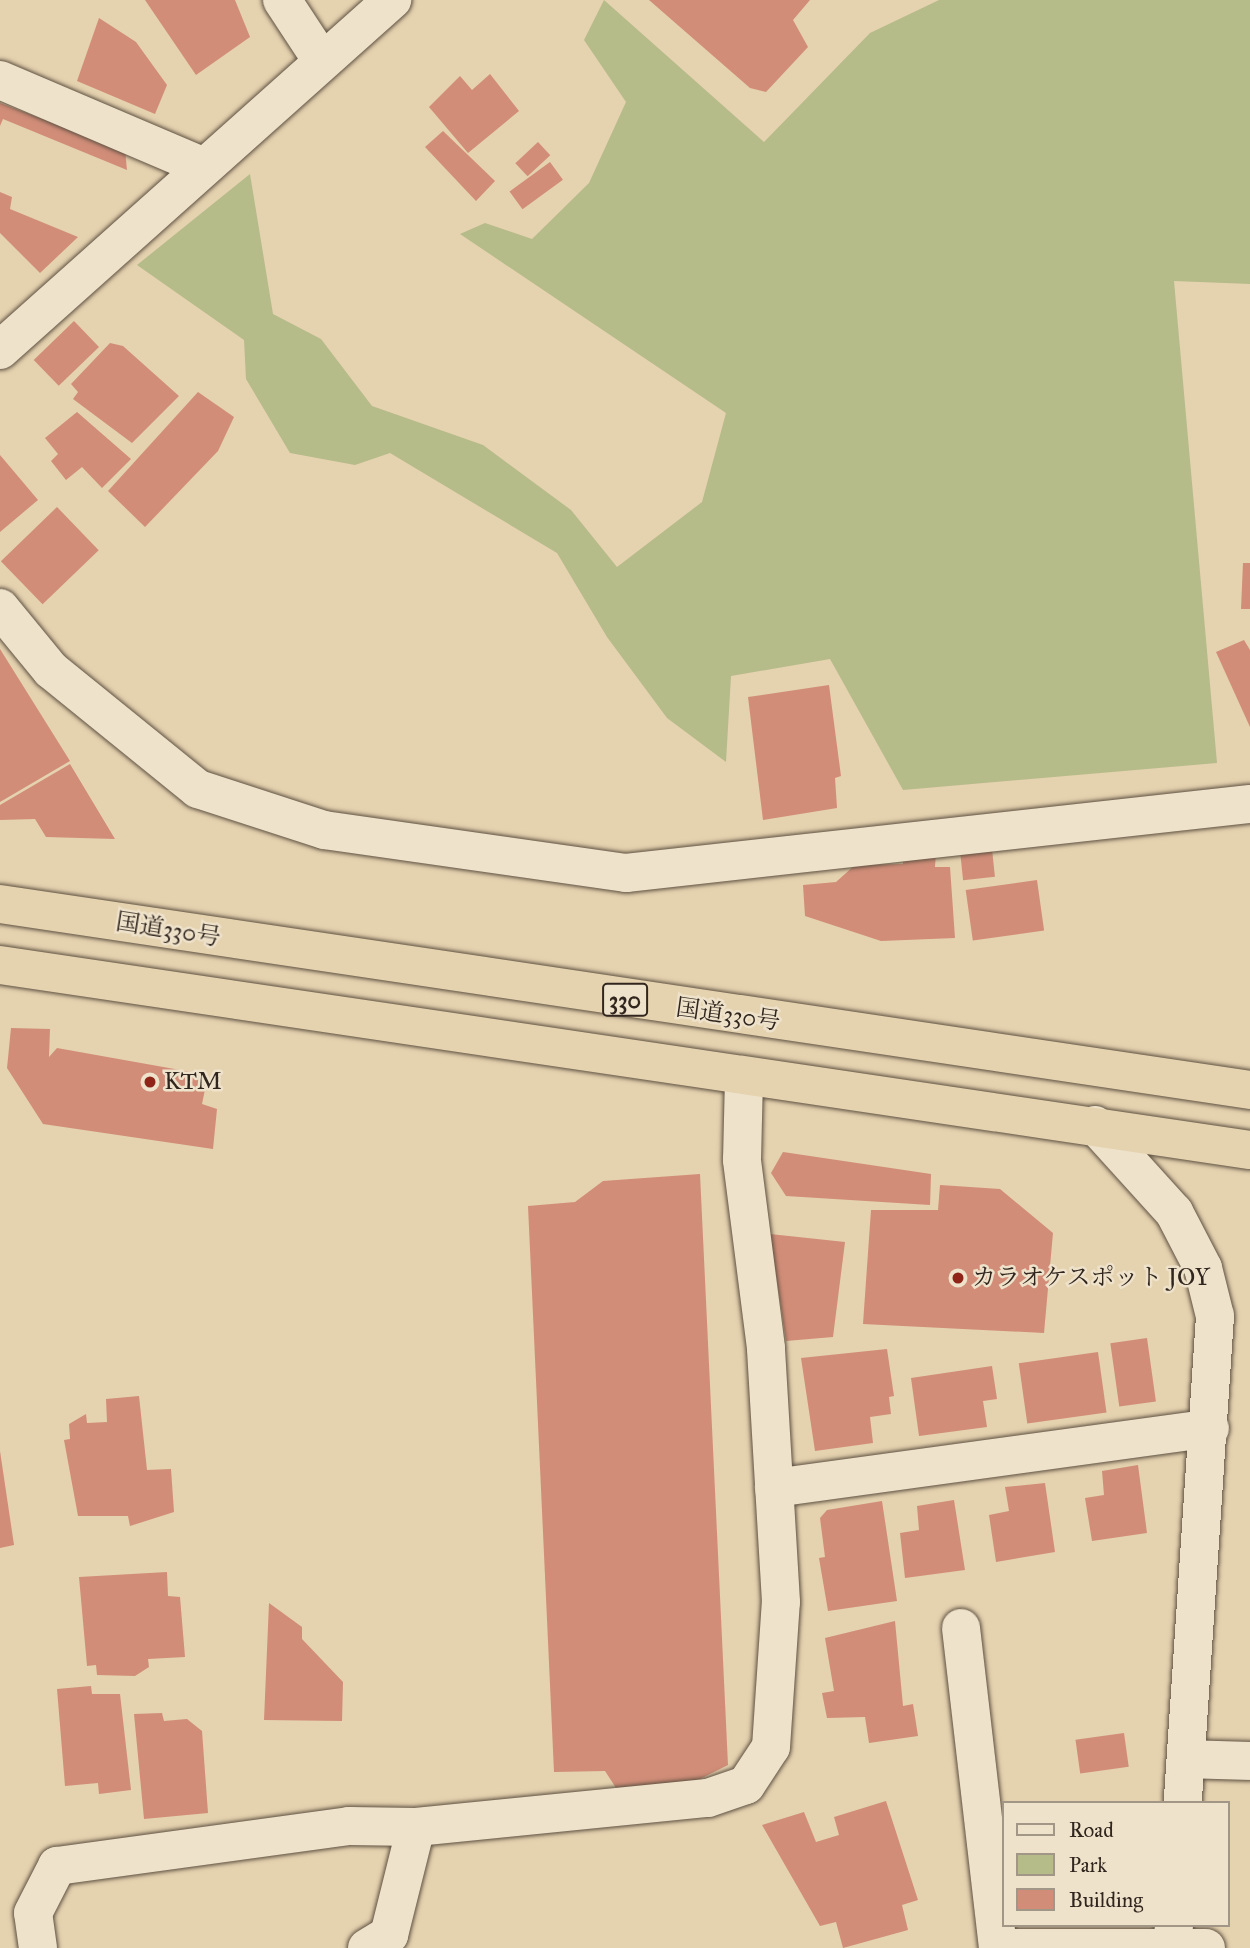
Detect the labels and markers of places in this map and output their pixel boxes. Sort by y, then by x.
place label: KTM [164,1068,222,1096]
marker: KTM [142,1074,158,1090]
place label: カラオケスポット JOY [972,1264,1212,1292]
marker: カラオケスポット JOY [950,1270,966,1286]

